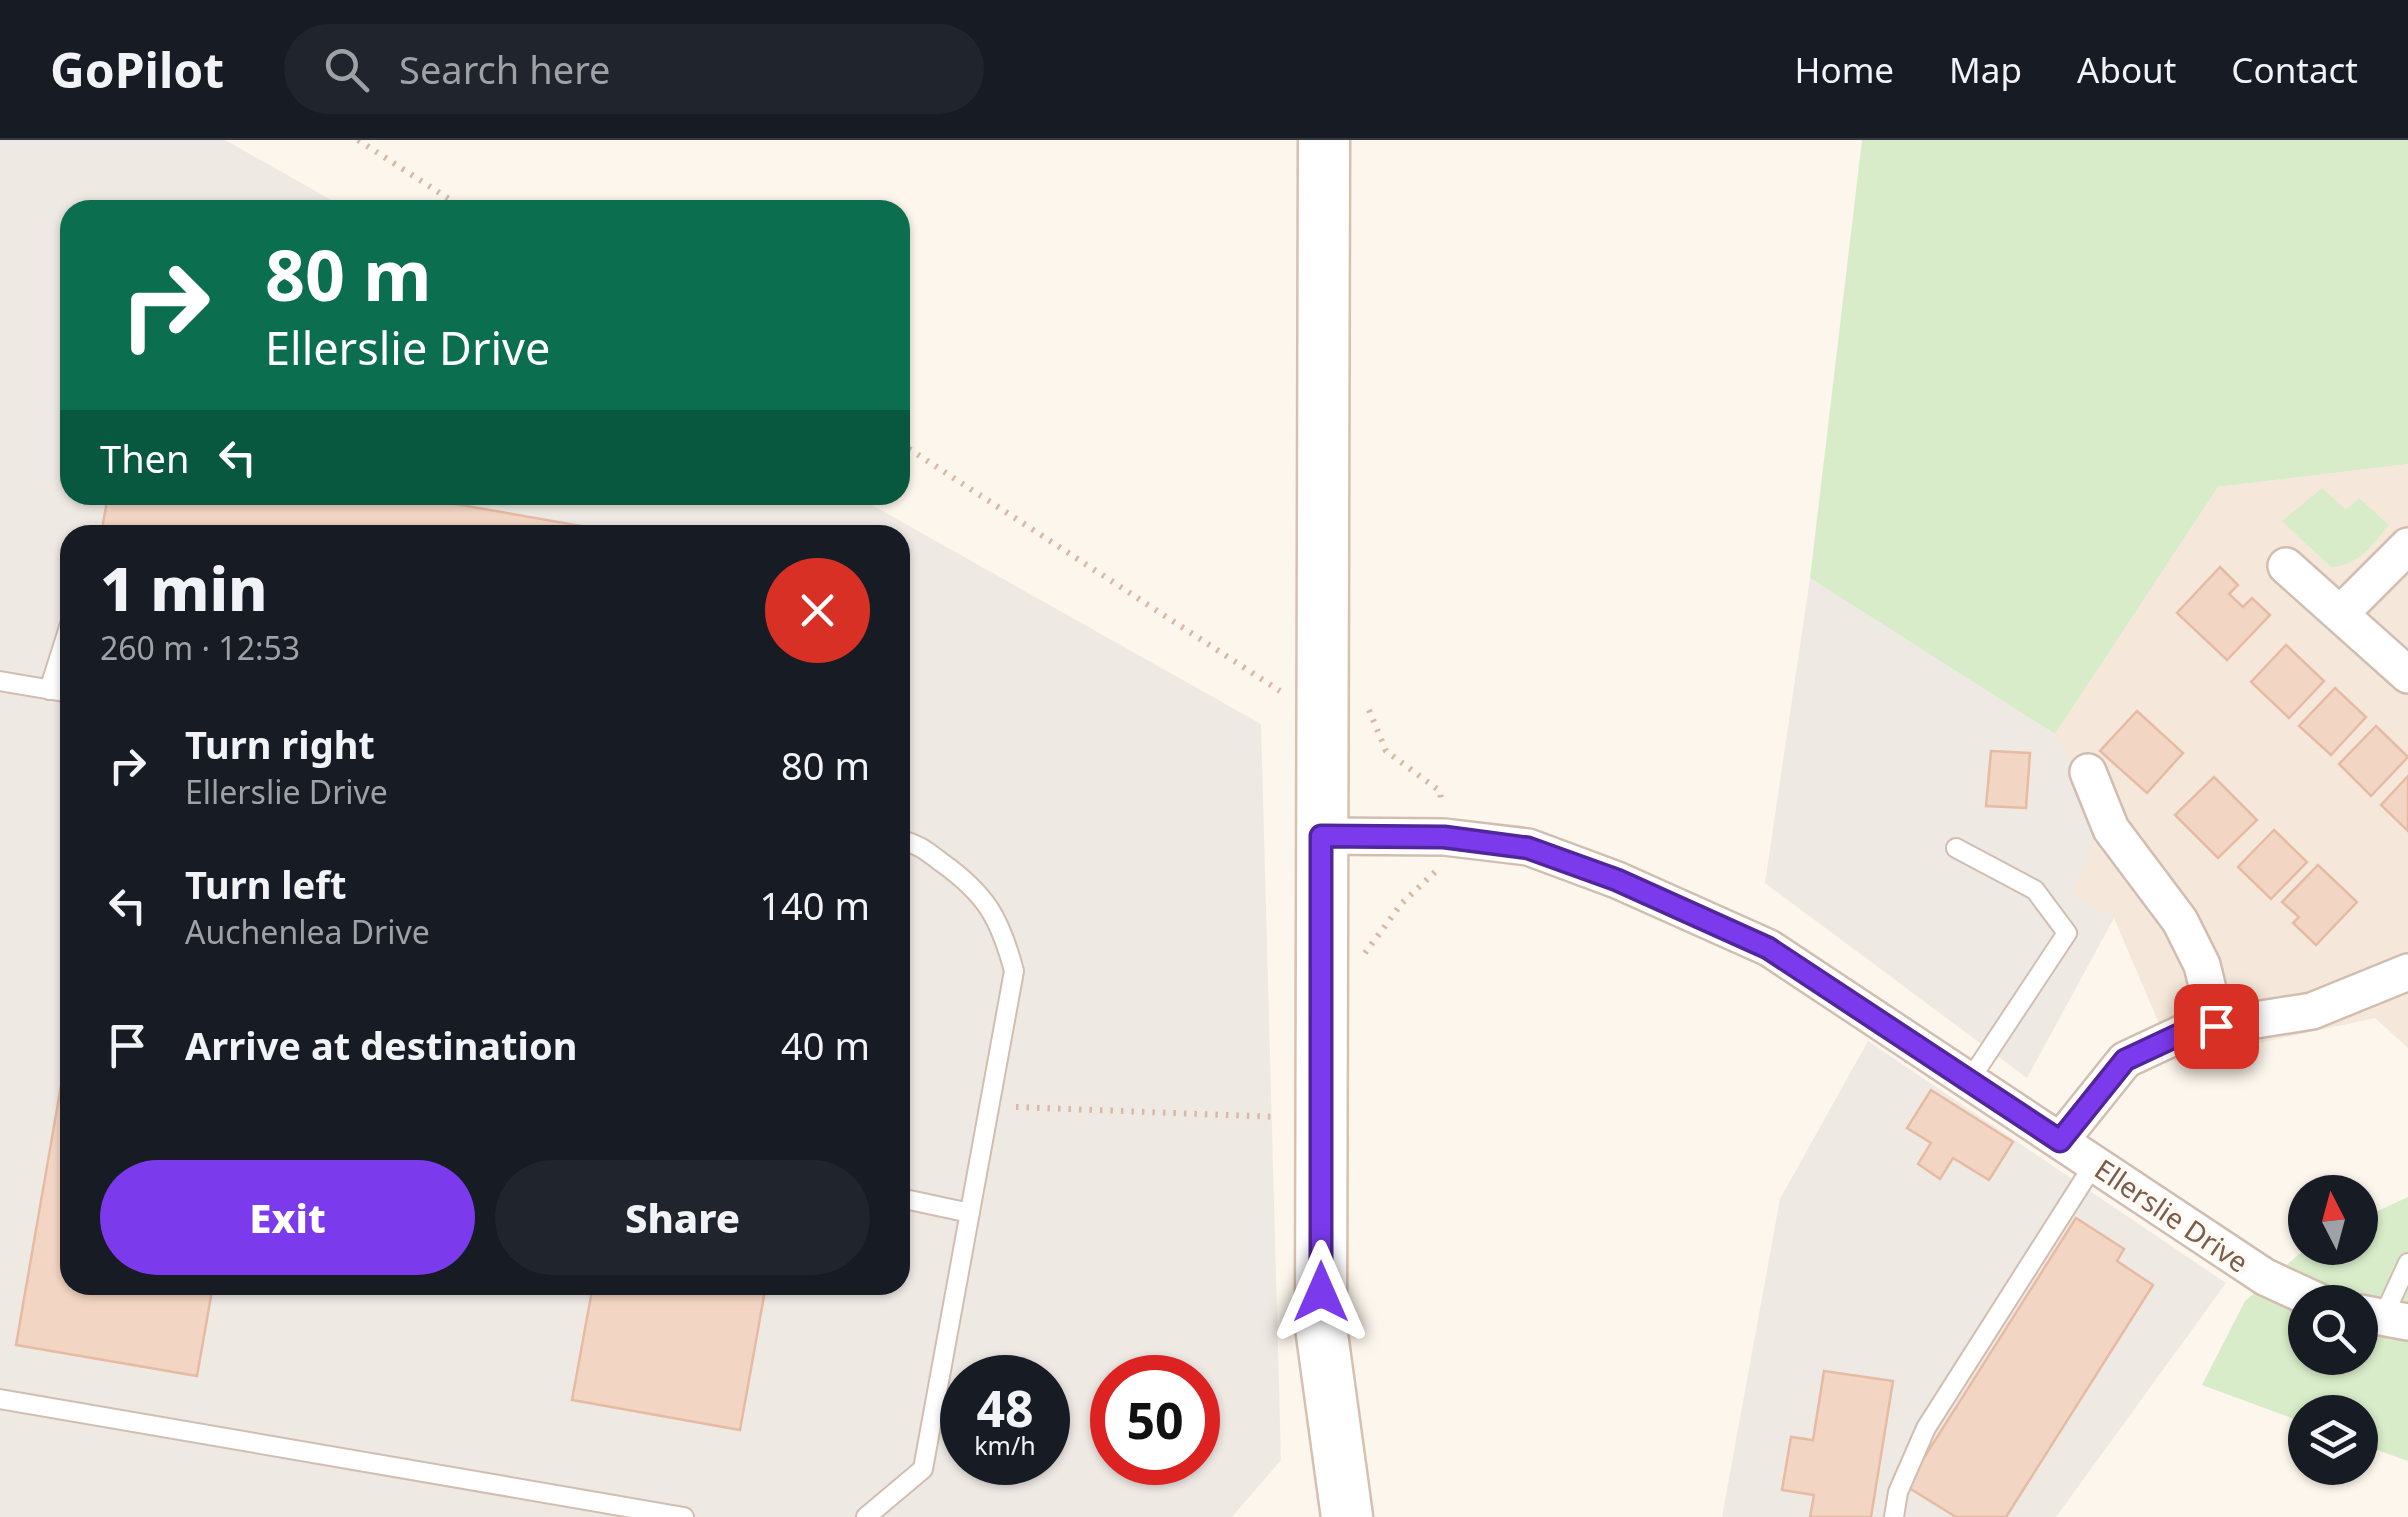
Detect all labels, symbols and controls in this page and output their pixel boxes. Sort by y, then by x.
search box [284,24,984,114]
text: GoPilot [50,37,224,102]
icon: search [319,42,374,97]
text: Search here [399,43,611,95]
text: Home [1795,46,1894,93]
text: Map [1949,46,2022,93]
text: About [2077,46,2176,93]
text: Contact [2231,46,2358,93]
text: 80 m [265,226,432,322]
icon: right [100,240,230,370]
text: Ellerslie Drive [265,317,550,378]
icon: left [210,430,265,485]
text: Then [100,432,190,484]
text: 1 min [100,547,268,629]
button: close [765,558,870,663]
text: 260 m · 12:53 [100,626,300,669]
text: Turn right [185,718,375,770]
icon: right [100,738,155,793]
text: 80 m [781,739,870,791]
text: Ellerslie Drive [185,770,388,813]
text: Turn left [185,858,347,910]
icon: left [100,878,155,933]
text: 140 m [759,879,870,931]
text: Auchenlea Drive [185,910,430,953]
pin [2174,984,2259,1069]
icon: arrive [2189,999,2244,1054]
icon: arrive [100,1018,155,1073]
text: Arrive at destination [185,1019,577,1071]
text: 40 m [781,1019,870,1071]
street label: Ellerslie Drive [2088,1150,2256,1280]
button: Exit [100,1160,475,1275]
button: Share [495,1160,870,1275]
north arrow [2288,1175,2378,1265]
map controls [2288,1175,2378,1485]
position arrow [1269,1240,1373,1344]
button: search [2288,1285,2378,1375]
speed limit sign: 50 [1090,1355,1220,1485]
text: 48 [976,1374,1034,1442]
button: layers [2288,1395,2378,1485]
text: km/h [974,1428,1036,1462]

